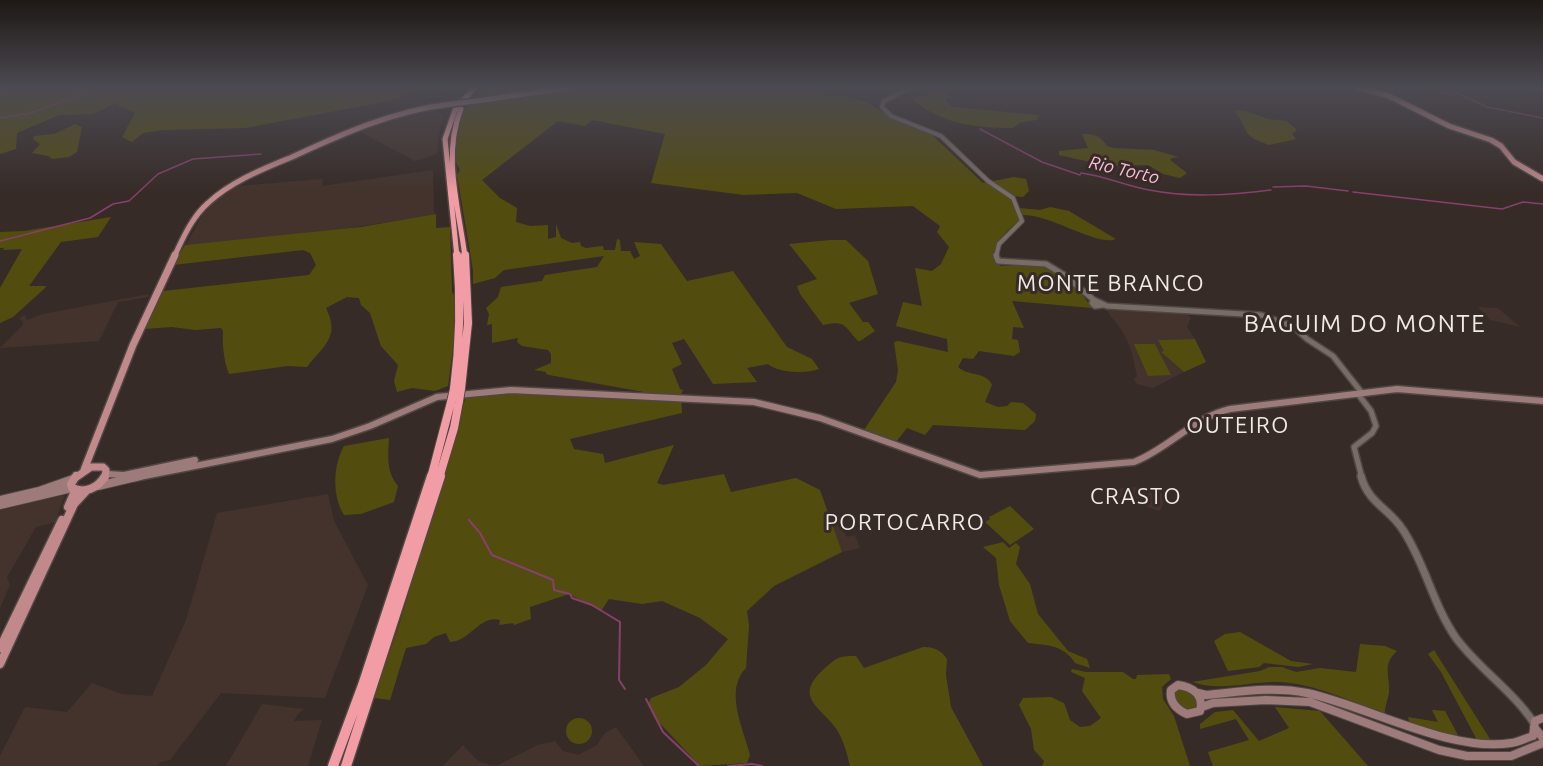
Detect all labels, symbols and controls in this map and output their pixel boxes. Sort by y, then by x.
water label: Rio Torto [1087,151,1161,189]
district label: MONTE BRANCO [1017,271,1205,297]
district label: BAGUIM DO MONTE [1244,310,1486,338]
district label: OUTEIRO [1186,413,1290,439]
district label: CRASTO [1090,484,1182,510]
district label: PORTOCARRO [825,510,985,536]

